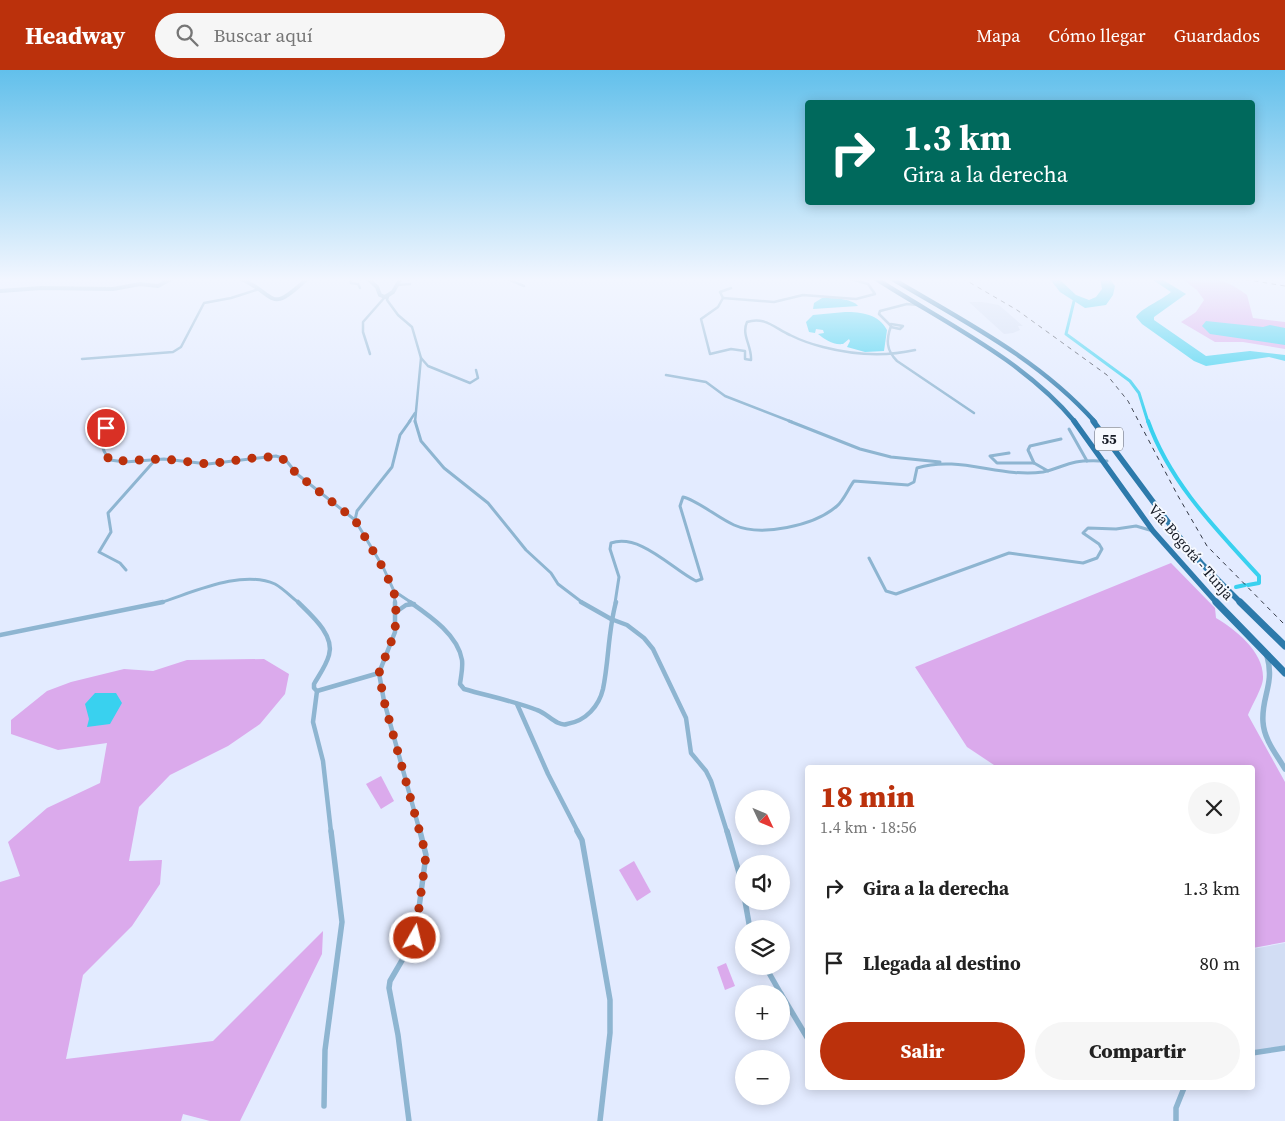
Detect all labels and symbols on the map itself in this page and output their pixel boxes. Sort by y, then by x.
pin [85,407,127,449]
road number: 55 [1095,428,1123,450]
street label: Vía Bogotá - Tunja [1144,499,1239,604]
north arrow [735,790,790,845]
position arrow [388,911,440,963]

